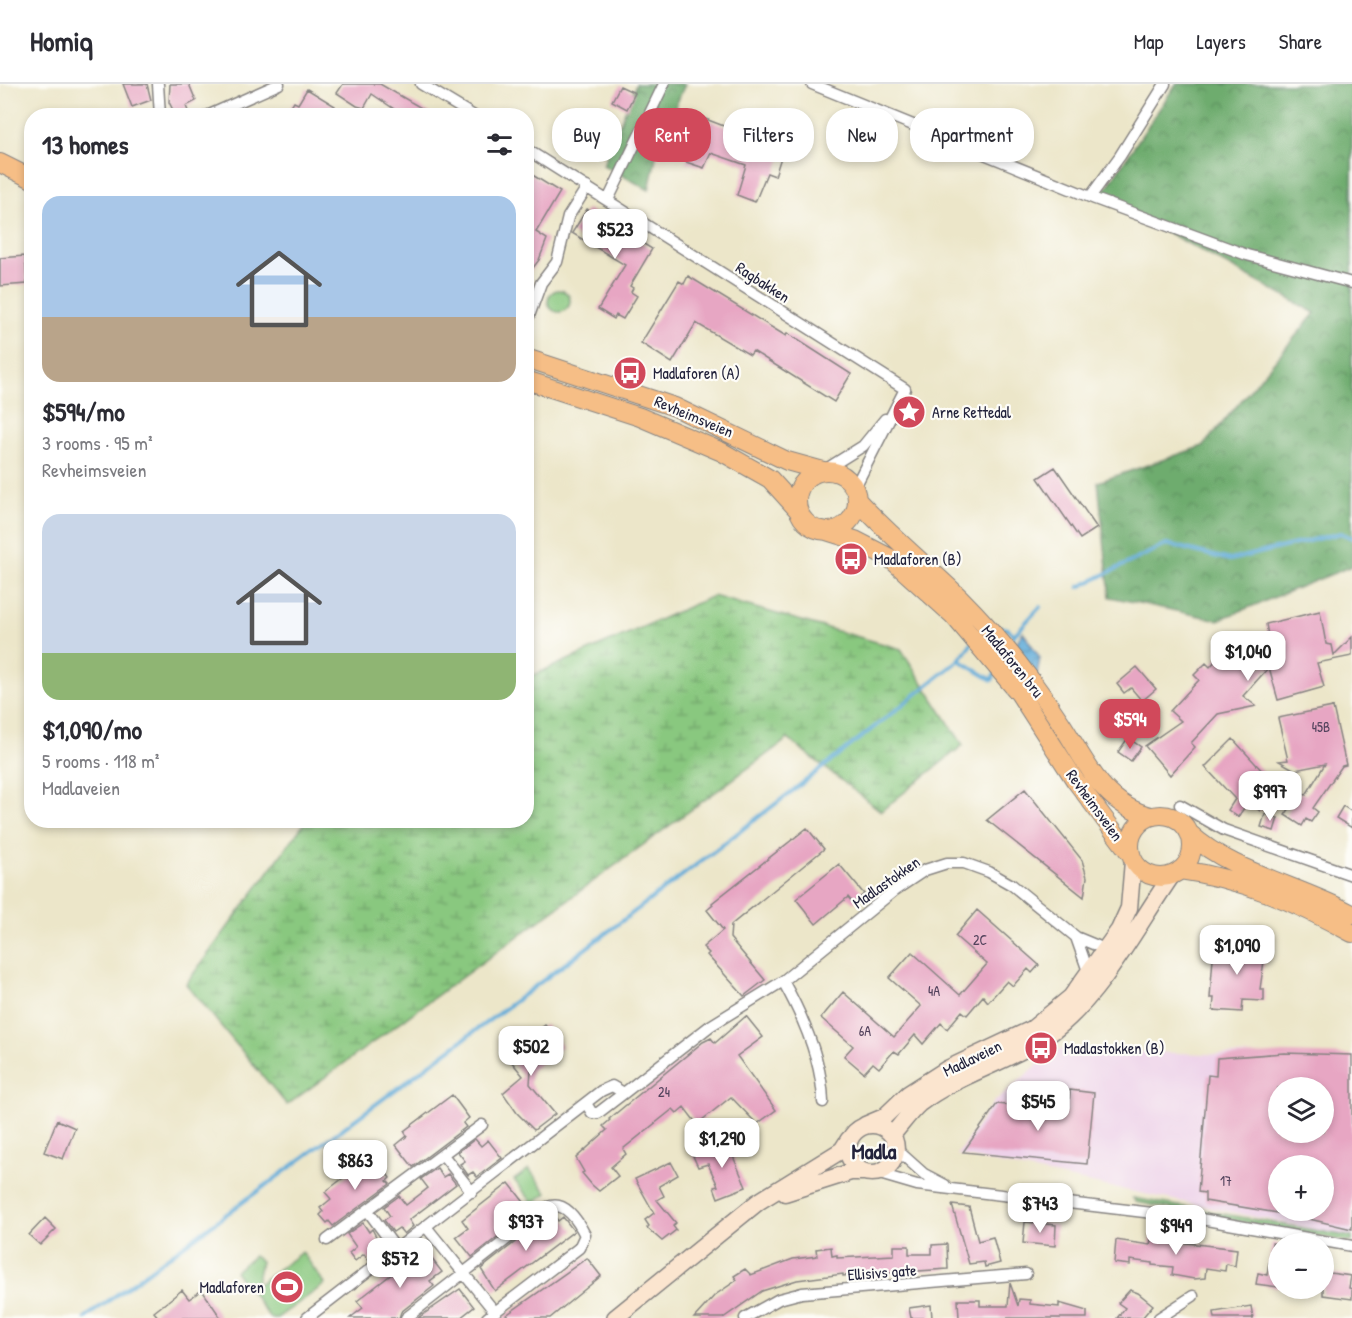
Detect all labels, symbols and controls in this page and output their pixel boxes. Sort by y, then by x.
text: Homiq [30,22,93,60]
text: Map [1134,27,1163,56]
text: Layers [1196,27,1246,56]
text: Share [1279,27,1322,56]
chip: Buy [552,108,622,162]
chip: Rent [634,108,711,162]
chip: Filters [723,108,814,162]
chip: New [826,108,898,162]
chip: Apartment [910,108,1034,162]
text: 13 homes [42,127,129,162]
icon: filters [483,128,516,161]
pin: $523 [579,209,651,260]
text: $523 [597,215,633,242]
icon: home [225,235,333,343]
street label: Ragbakken [732,256,794,308]
bus stop icon: Madlaforen (A) [612,355,648,391]
place label: Madlaforen (A) [653,362,740,384]
street label: Revheimsveien [651,390,737,442]
text: $594/mo [42,394,125,429]
place icon: Arne Rettedal [891,394,927,430]
place label: Arne Rettedal [932,401,1012,423]
text: 3 rooms · 95 m² [42,429,152,456]
text: Revheimsveien [42,456,147,483]
bus stop icon: Madlaforen (B) [833,541,869,577]
place label: Madlaforen (B) [874,548,961,570]
icon: home [225,553,333,661]
street label: Madlaforen bru [977,620,1049,702]
pin: $1,040 [1199,631,1297,682]
text: $1,040 [1225,637,1271,664]
pin: $594 [1094,699,1166,750]
text: $594 [1113,705,1147,732]
text: $1,090/mo [42,712,142,747]
house number: 45B [1312,717,1330,736]
text: 5 rooms · 118 m² [42,747,159,774]
street label: Revheimsveien [1062,765,1128,845]
pin: $997 [1234,771,1306,822]
text: Madlaveien [42,774,120,801]
text: $997 [1253,777,1287,804]
street label: Madlastokken [848,851,924,913]
pin: $1,090 [1188,925,1286,976]
house number: 2C [973,930,987,949]
text: $1,090 [1214,931,1260,958]
house number: 4A [928,981,940,1000]
house number: 6A [859,1021,871,1040]
pin: $502 [495,1026,567,1077]
bus stop icon: Madlastokken (B) [1023,1030,1059,1066]
text: $502 [513,1032,549,1059]
street label: Madlaveien [939,1034,1005,1082]
place label: Madlastokken (B) [1064,1037,1165,1059]
map controls [1268,1077,1334,1299]
button: layers [1268,1077,1334,1143]
pin: $545 [1002,1081,1074,1132]
house number: 24 [658,1082,670,1101]
text: $545 [1021,1087,1055,1114]
pin: $1,290 [673,1118,771,1169]
text: $1,290 [698,1124,746,1151]
district label: Madla [852,1136,897,1166]
pin: $863 [319,1140,391,1191]
text: $863 [337,1146,373,1173]
button: + [1268,1155,1334,1221]
house number: 17 [1220,1171,1232,1190]
pin: $743 [1004,1183,1076,1234]
text: $743 [1022,1189,1058,1216]
pin: $937 [490,1201,562,1252]
pin: $949 [1140,1205,1212,1256]
text: $937 [508,1207,544,1234]
text: $949 [1160,1211,1192,1238]
button: − [1268,1233,1334,1299]
pin: $572 [364,1238,436,1289]
text: $572 [381,1244,419,1271]
street label: Ellisivs gate [847,1259,918,1285]
sports icon: Madlaforen [269,1269,305,1305]
place label: Madlaforen [199,1276,264,1298]

